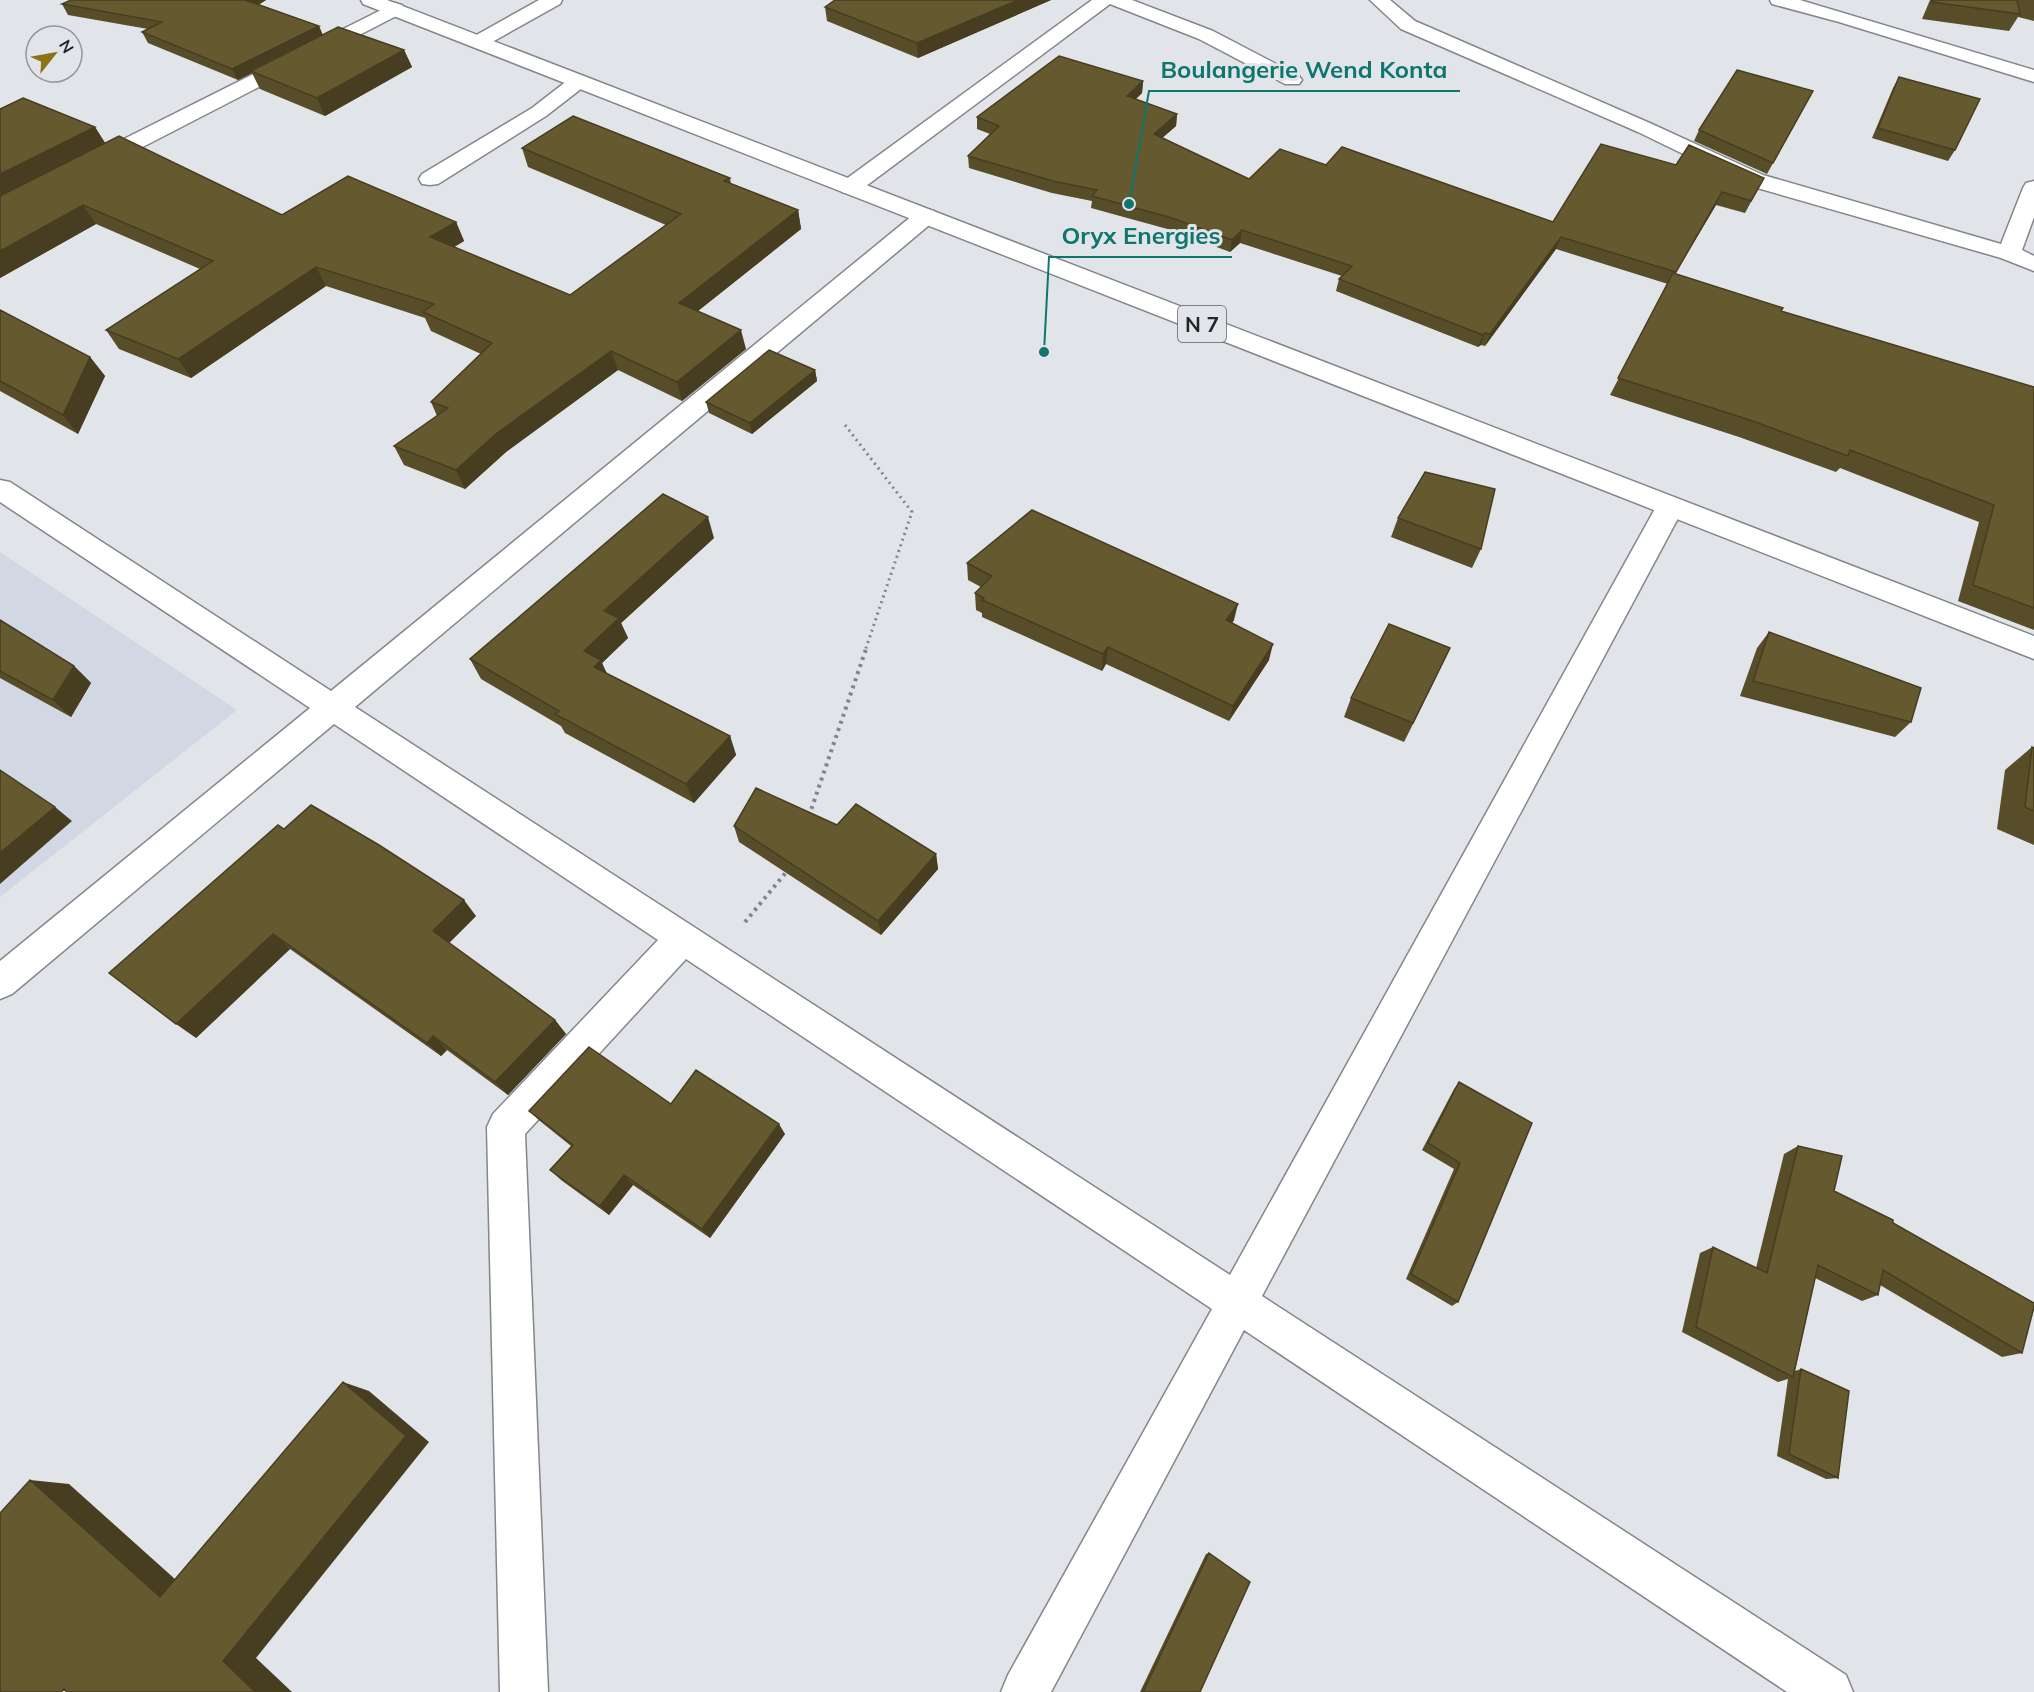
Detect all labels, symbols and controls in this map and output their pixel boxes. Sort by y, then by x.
north arrow [24,24,84,84]
text: N [55,36,79,57]
callout: Boulangerie Wend Konta [1149,49,1460,91]
text: Boulangerie Wend Konta [1161,54,1448,84]
callout: Oryx Energies [1049,215,1232,257]
text: Oryx Energies [1061,220,1221,250]
road number: N 7 [1178,306,1226,342]

